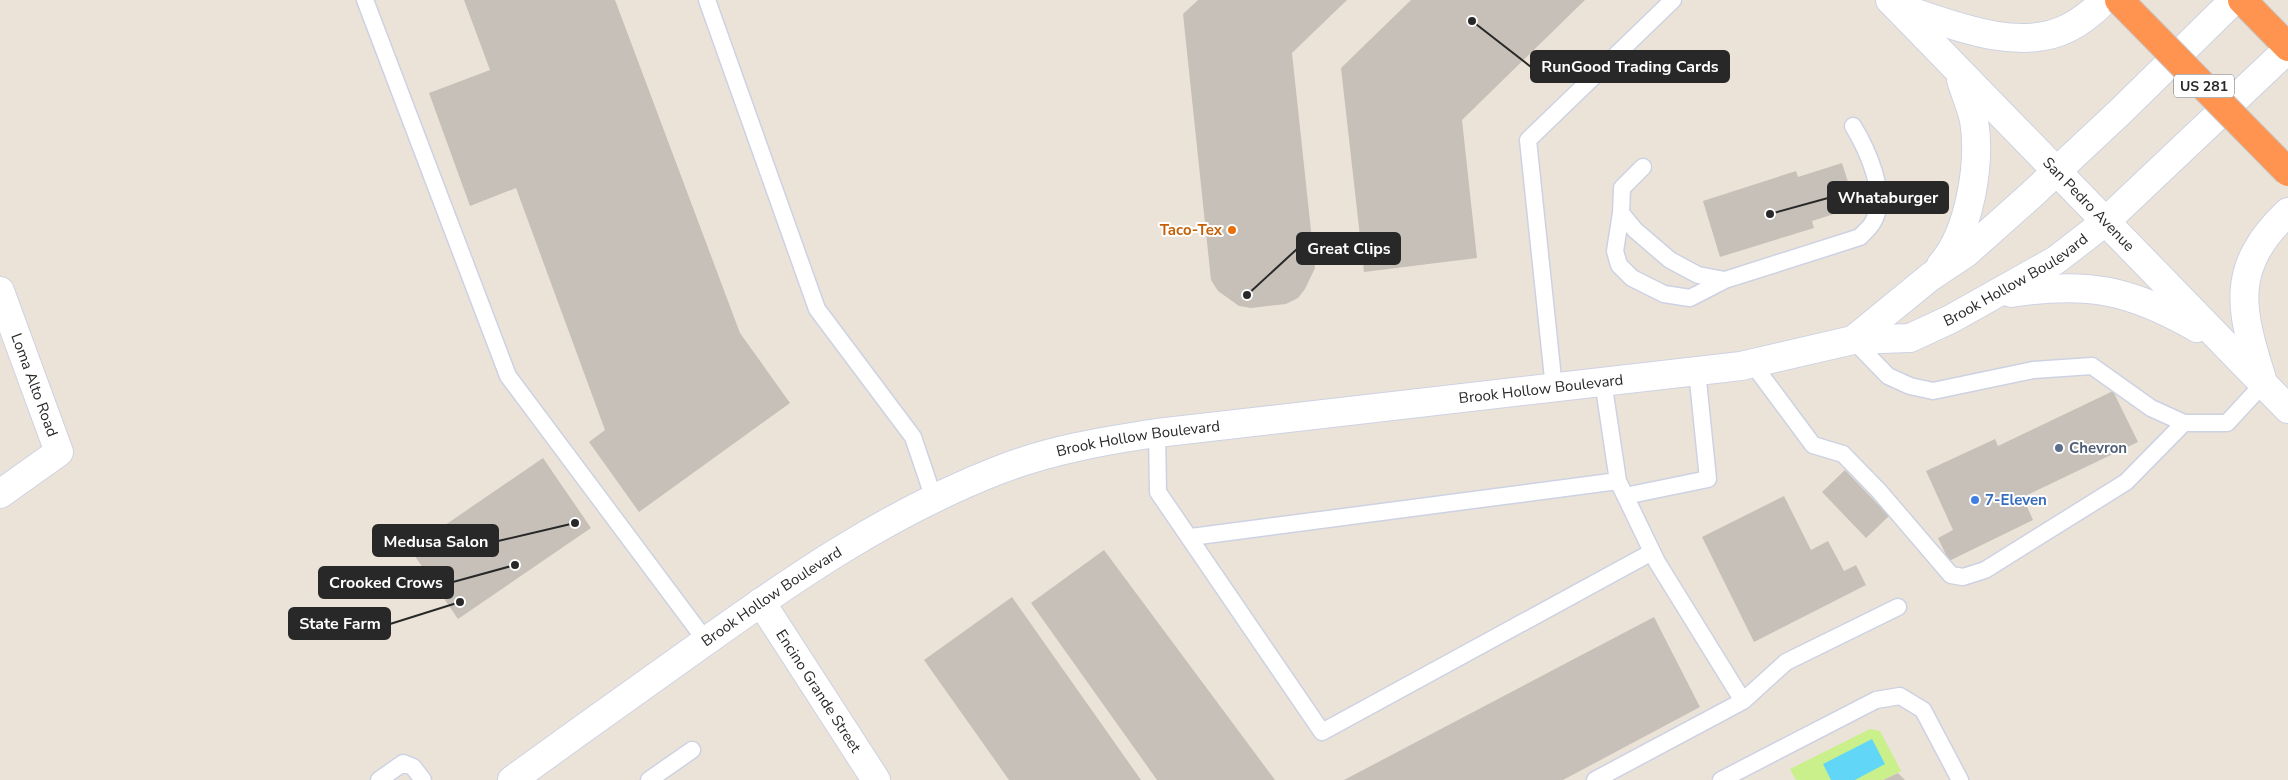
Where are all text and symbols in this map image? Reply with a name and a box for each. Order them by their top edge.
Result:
callout: RunGood Trading Cards [1531,51,1729,82]
text: RunGood Trading Cards [1541,56,1719,78]
road number: US 281 [2174,74,2234,98]
street label: San Pedro Avenue [2038,153,2139,256]
callout: Whataburger [1828,182,1948,213]
text: Whataburger [1838,187,1939,209]
place label: Taco-Tex [1160,220,1223,240]
marker: Taco-Tex [1226,224,1238,236]
street label: Brook Hollow Boulevard [1940,229,2092,331]
callout: Great Clips [1297,233,1400,264]
text: Great Clips [1307,238,1391,260]
street label: Loma Alto Road [6,330,62,439]
street label: Brook Hollow Boulevard [1458,370,1624,408]
street label: Brook Hollow Boulevard [1054,416,1221,461]
place label: Chevron [2069,438,2127,458]
marker: Chevron [2053,442,2065,454]
place label: 7-Eleven [1985,490,2047,510]
marker: 7-Eleven [1969,494,1981,506]
callout: Medusa Salon [373,525,498,556]
text: Medusa Salon [384,531,488,553]
street label: Brook Hollow Boulevard [697,542,846,651]
callout: Crooked Crows [319,567,453,598]
text: Crooked Crows [329,572,443,594]
callout: State Farm [289,608,390,639]
text: State Farm [299,613,381,635]
street label: Encino Grande Street [771,626,866,757]

